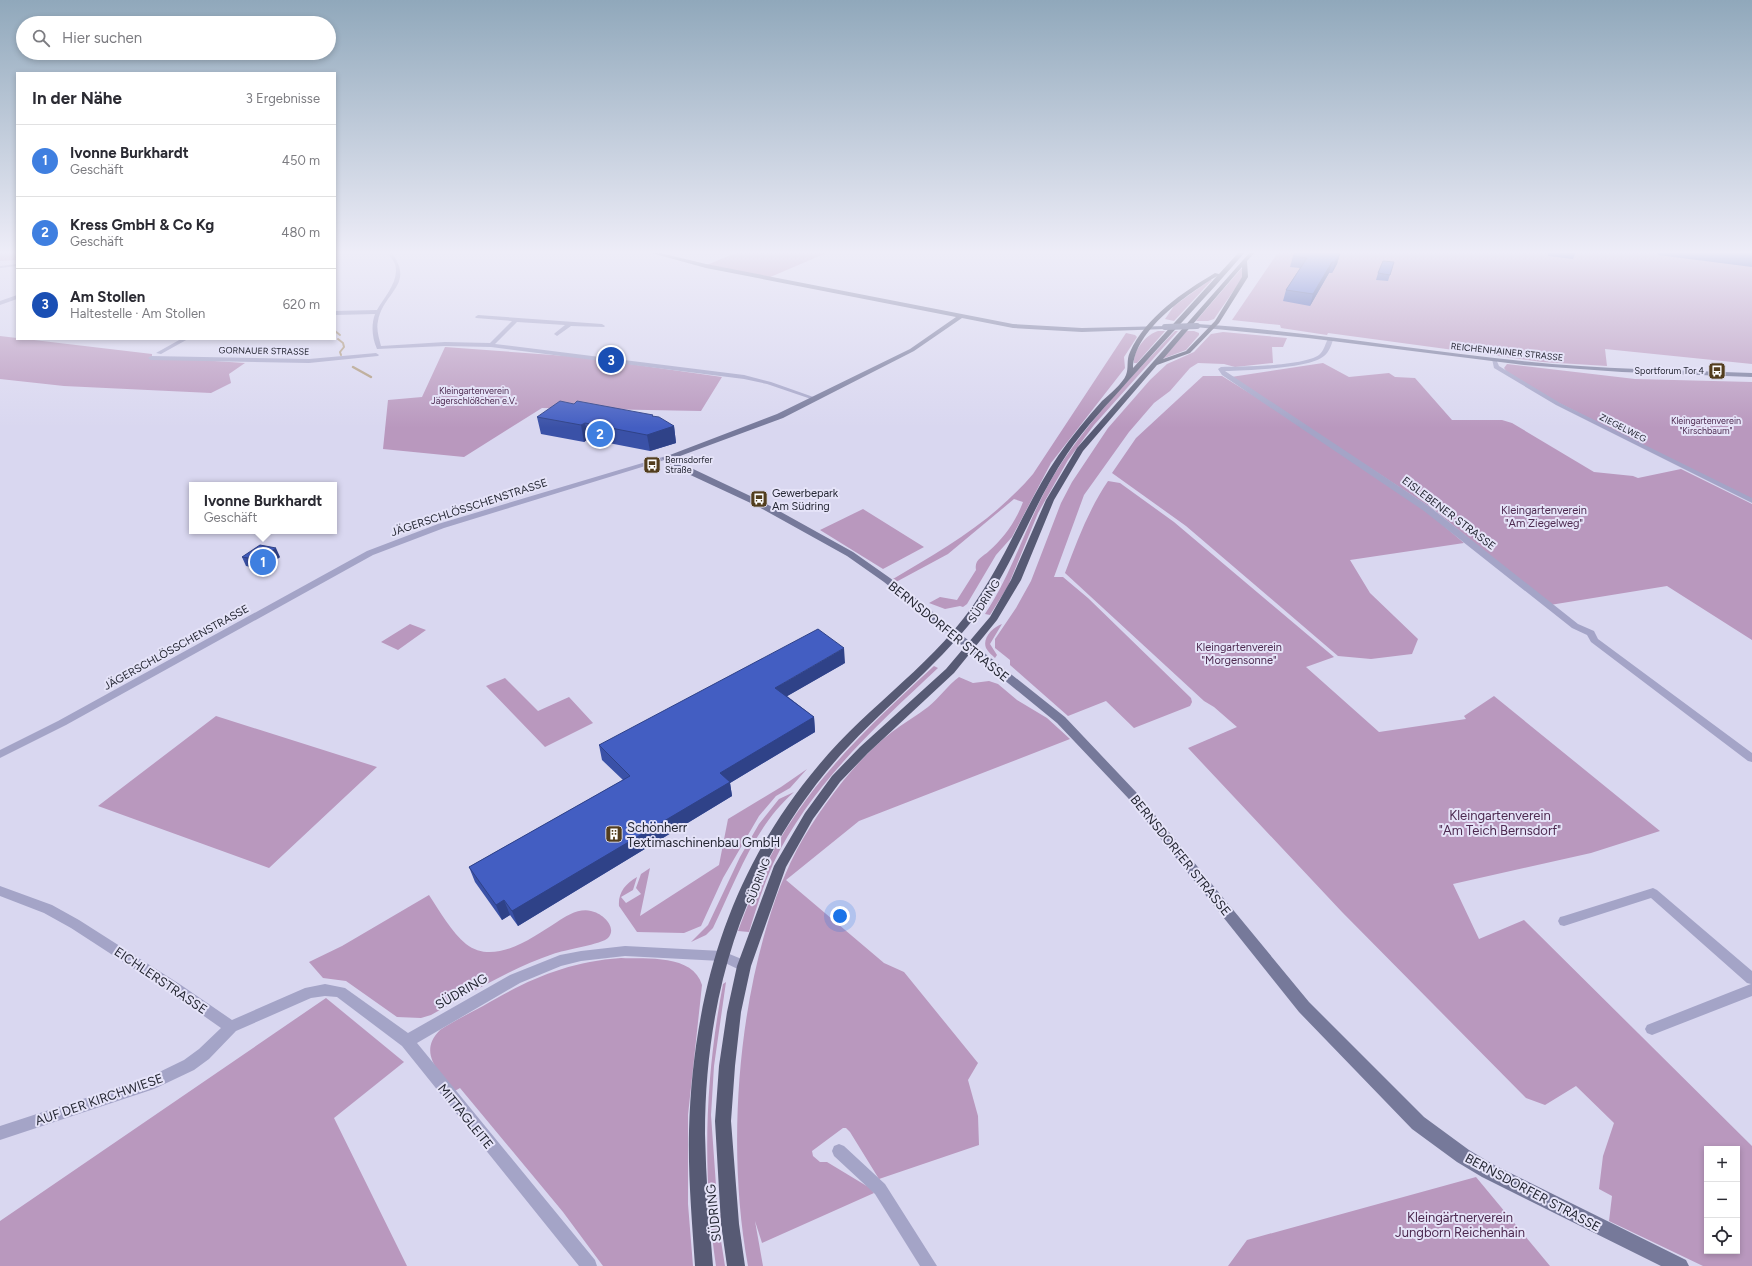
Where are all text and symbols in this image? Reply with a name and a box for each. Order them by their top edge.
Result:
search box [16,16,336,60]
icon: search [30,27,52,49]
text: Hier suchen [62,29,142,47]
text: In der Nähe [32,88,122,108]
text: 3 Ergebnisse [246,91,320,106]
text: Ivonne Burkhardt [70,144,189,162]
text: 1 [42,153,48,168]
text: 450 m [282,153,320,168]
text: Geschäft [70,162,124,177]
text: Kress GmbH & Co Kg [70,216,214,234]
text: 2 [41,225,49,240]
text: 480 m [281,225,320,240]
text: Geschäft [70,234,124,249]
text: Am Stollen [70,288,145,306]
text: 3 [41,297,49,312]
text: 620 m [283,297,320,312]
text: Haltestelle · Am Stollen [70,306,205,321]
street label: REICHENHAINER STRASSE [1450,340,1564,363]
street label: GORNAUER STRASSE [219,344,309,357]
pin: 3 [598,345,624,375]
bus stop icon: Sportforum Tor 4 [1707,361,1727,381]
place label: Sportforum Tor 4 [1635,365,1704,376]
park label: Kleingartenverein Jägerschlößchen e.V. [431,385,517,406]
street label: ZIEGELWEG [1598,411,1649,444]
park label: Kleingartenverein "Kirschbaum" [1671,415,1741,436]
pin: 2 [587,419,613,449]
place label: Bernsdorfer Straße [665,454,712,475]
bus stop icon: Bernsdorfer Straße [642,455,662,475]
street label: EISLEBENER STRASSE [1399,474,1498,553]
street label: JÄGERSCHLÖSSCHENSTRASSE [389,475,549,539]
popup [189,482,337,534]
place label: Gewerbepark Am Südring [772,487,839,513]
bus stop icon: Gewerbepark Am Südring [749,489,769,509]
text: Ivonne Burkhardt [204,492,322,510]
park label: Kleingartenverein "Am Ziegelweg" [1501,504,1587,530]
text: Geschäft [204,510,257,525]
pin: 1 [250,547,276,577]
street label: SÜDRING [965,577,1003,625]
street label: BERNSDORFER STRASSE [885,578,1012,685]
street label: JÄGERSCHLÖSSCHENSTRASSE [101,601,251,693]
park label: Kleingartenverein "Morgensonne" [1196,641,1282,667]
street label: BERNSDORFER STRASSE [1127,792,1234,919]
park label: Kleingartenverein "Am Teich Bernsdorf" [1439,808,1561,838]
place label: Schönherr Textimaschinenbau GmbH [627,820,780,850]
building icon: Schönherr Textimaschinenbau GmbH [604,824,624,844]
street label: SÜDRING [743,856,773,906]
your location [830,906,850,926]
street label: EICHLERSTRASSE [111,944,210,1017]
street label: SÜDRING [432,970,490,1012]
street label: AUF DER KIRCHWIESE [33,1071,165,1128]
street label: MITTAGLEITE [435,1081,496,1152]
map controls [1704,1146,1740,1254]
button: + [1704,1146,1740,1182]
street label: BERNSDORFER STRASSE [1463,1150,1603,1234]
button: − [1704,1182,1740,1218]
street label: SÜDRING [702,1183,724,1243]
park label: Kleingärtnerverein Jungborn Reichenhain [1395,1210,1525,1240]
button: locate [1704,1218,1740,1254]

